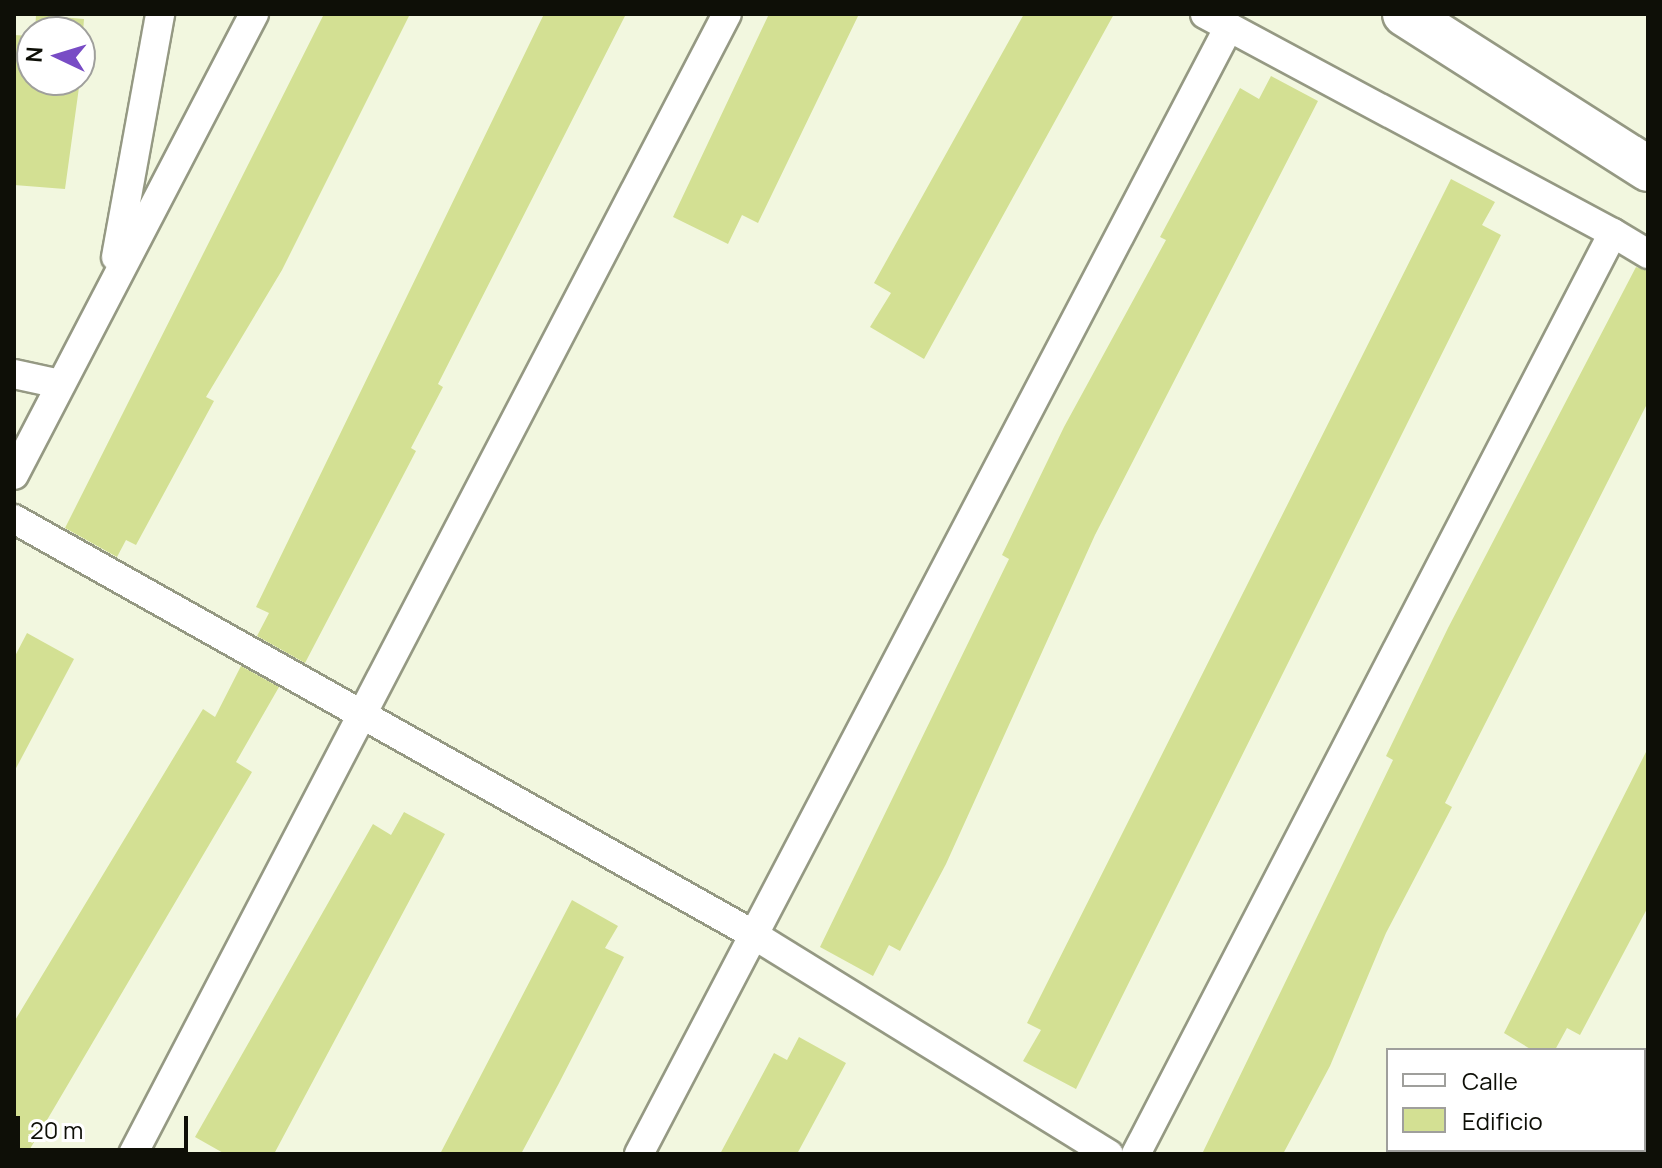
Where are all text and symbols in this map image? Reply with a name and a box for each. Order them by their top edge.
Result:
north arrow [16,16,96,96]
text: N [19,46,50,63]
legend [1386,1048,1646,1152]
text: Calle [1462,1064,1518,1097]
scale bar [20,1100,192,1150]
text: Edificio [1462,1104,1543,1137]
text: 20 m [30,1113,83,1146]

